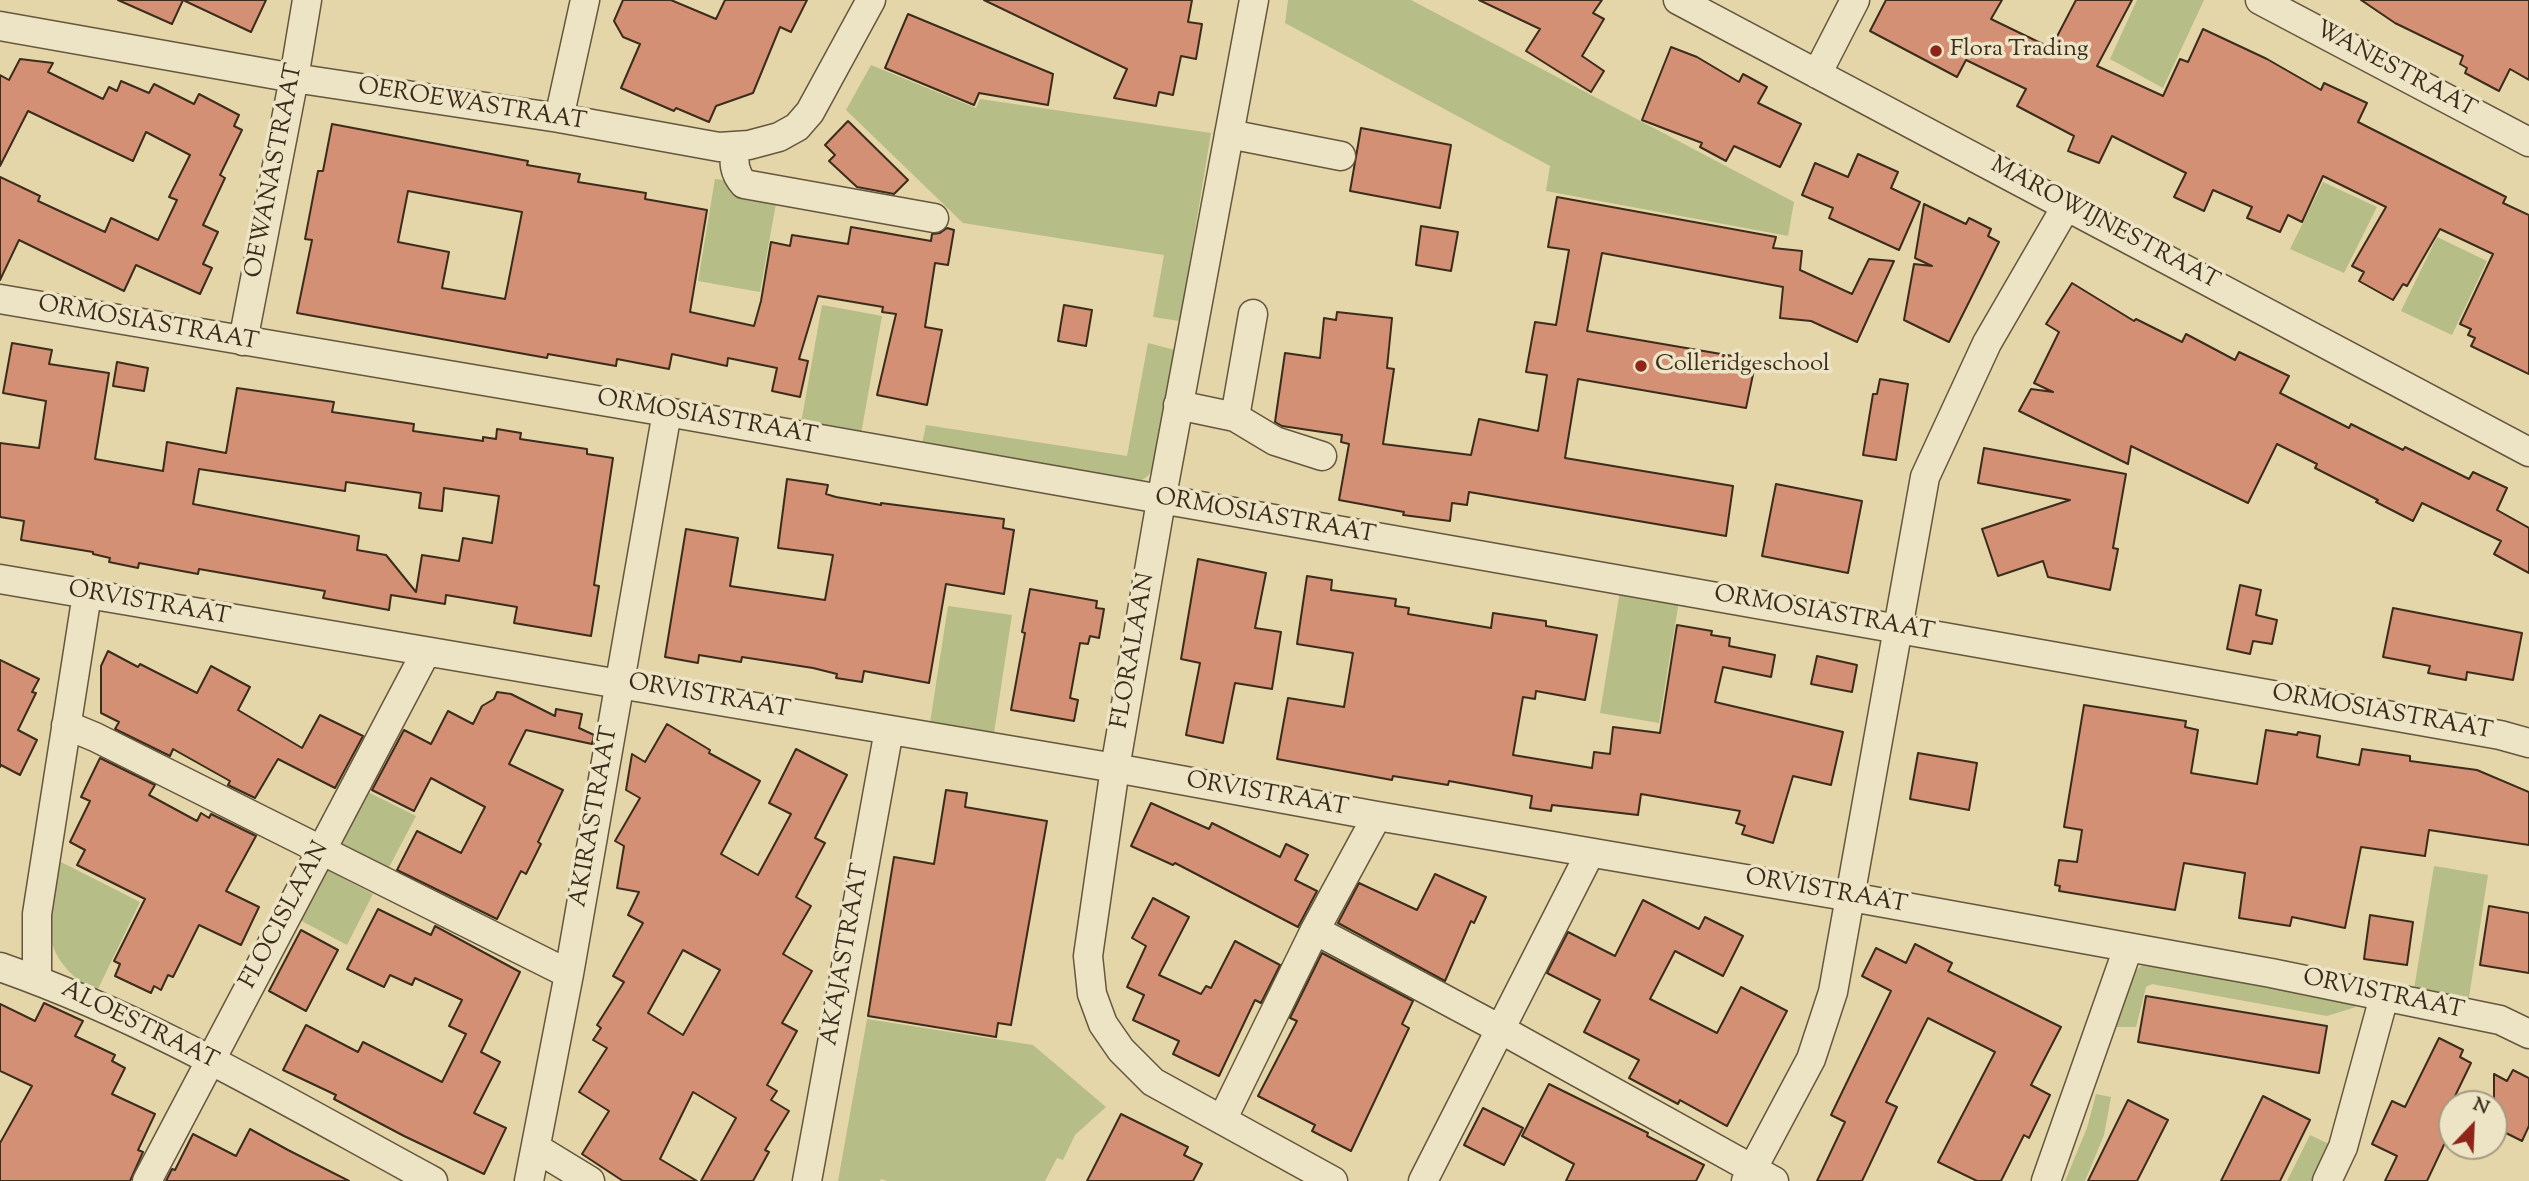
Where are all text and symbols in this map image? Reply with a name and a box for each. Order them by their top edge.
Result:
street label: WANESTRAAT [2309,16,2481,126]
place label: Flora Trading [1950,37,2089,65]
marker: Flora Trading [1928,43,1944,59]
street label: OEWANASTRAAT [241,61,311,281]
street label: OEROEWASTRAAT [356,74,588,138]
street label: MAROWIJNESTRAAT [1985,152,2223,298]
street label: ORMOSIASTRAAT [36,291,260,359]
place label: Colleridgeschool [1655,352,1830,380]
marker: Colleridgeschool [1633,358,1649,374]
street label: ORMOSIASTRAAT [595,385,819,453]
street label: ORMOSIASTRAAT [1153,484,1377,552]
street label: FLORALAAN [1107,571,1163,731]
street label: ORVISTRAAT [66,577,232,633]
street label: ORMOSIASTRAAT [1712,581,1936,649]
street label: ORVISTRAAT [626,670,792,726]
street label: ORMOSIASTRAAT [2270,680,2494,748]
street label: AKIRASTRAAT [566,724,626,910]
street label: ORVISTRAAT [1184,768,1350,824]
street label: FLOCISLAAN [235,838,337,994]
street label: AKAJASTRAAT [817,862,877,1048]
street label: ORVISTRAAT [1743,865,1909,921]
street label: ORVISTRAAT [2300,965,2466,1027]
street label: ALOESTRAAT [56,977,222,1077]
north arrow [2438,1090,2508,1160]
text: N [2468,1092,2493,1122]

